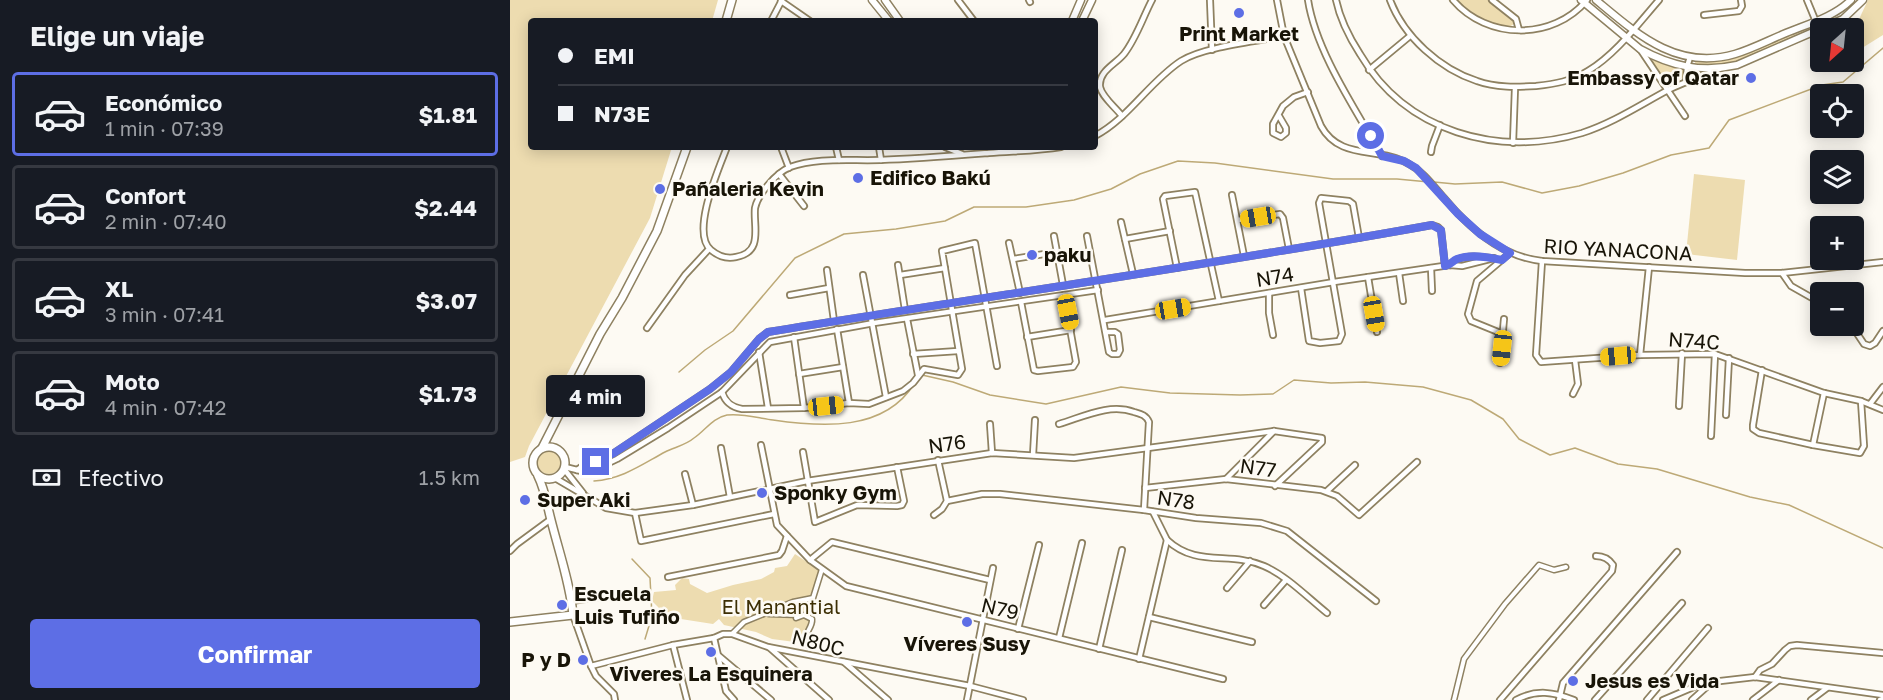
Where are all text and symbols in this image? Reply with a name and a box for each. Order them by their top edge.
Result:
marker: Print Market [1232,6,1246,20]
north arrow [1810,18,1864,72]
map controls [1810,18,1864,336]
text: Elige un viaje [30,20,204,52]
place label: Print Market [1179,21,1299,45]
text: EMI [594,42,635,69]
place label: Embassy of Qatar [1567,65,1739,89]
marker: Embassy of Qatar [1744,71,1758,85]
button: locate [1810,84,1864,138]
icon: car [33,87,87,141]
text: Económico [105,89,222,116]
text: N73E [594,100,650,127]
text: $1.81 [418,101,477,128]
text: 1 min · 07:39 [105,116,224,140]
route start [1357,122,1384,149]
button: layers [1810,150,1864,204]
place label: Edifico Bakú [870,165,991,189]
marker: Edifico Bakú [851,171,865,185]
place label: Pañaleria Kevin [672,176,824,200]
icon: car [33,180,87,234]
text: Confort [105,182,186,209]
marker: Pañaleria Kevin [653,182,667,196]
text: $2.44 [414,194,477,221]
car [1239,205,1277,229]
text: 2 min · 07:40 [105,209,227,233]
button: + [1810,216,1864,270]
street label: RIO YANACONA [1543,233,1693,265]
place label: paku [1044,242,1091,266]
marker: paku [1025,248,1039,262]
street label: N74 [1254,261,1295,291]
icon: car [33,273,87,327]
text: XL [105,275,133,302]
button: − [1810,282,1864,336]
text: $3.07 [416,287,477,314]
car [1056,293,1080,331]
car [1362,295,1386,333]
car [1154,297,1192,321]
text: 3 min · 07:41 [105,302,224,326]
street label: N74C [1667,326,1721,354]
car [1491,329,1513,367]
car [1599,345,1637,367]
icon: car [33,366,87,420]
text: Moto [105,368,160,395]
callout: 4 min [546,375,646,417]
text: $1.73 [418,380,477,407]
text: 4 min [569,384,622,408]
text: 4 min · 07:42 [105,395,226,419]
car [807,395,845,417]
street label: N76 [926,428,967,458]
route end [582,448,609,475]
street label: N77 [1238,453,1278,481]
icon: cash [30,461,63,494]
text: Efectivo [78,464,164,491]
text: 1.5 km [419,465,480,489]
place label: Sponky Gym [774,480,897,504]
street label: N78 [1156,484,1197,514]
marker: Sponky Gym [755,486,769,500]
place label: Super Aki [537,487,630,511]
marker: Super Aki [518,493,532,507]
place label: Escuela Luis Tufiño [574,581,680,628]
street label: N79 [979,592,1021,624]
park label: El Manantial [722,594,840,618]
marker: Escuela Luis Tufiño [555,598,569,612]
marker: Víveres Susy [960,615,974,629]
button: Confirmar [30,619,480,688]
street label: N80C [789,624,847,660]
place label: Víveres Susy [904,631,1030,655]
marker: Viveres La Esquinera [704,645,718,659]
place label: P y D [521,647,571,671]
marker: P y D [576,653,590,667]
place label: Viveres La Esquinera [609,661,813,685]
place label: Jesus es Vida [1585,668,1719,692]
marker: Jesus es Vida [1566,674,1580,688]

